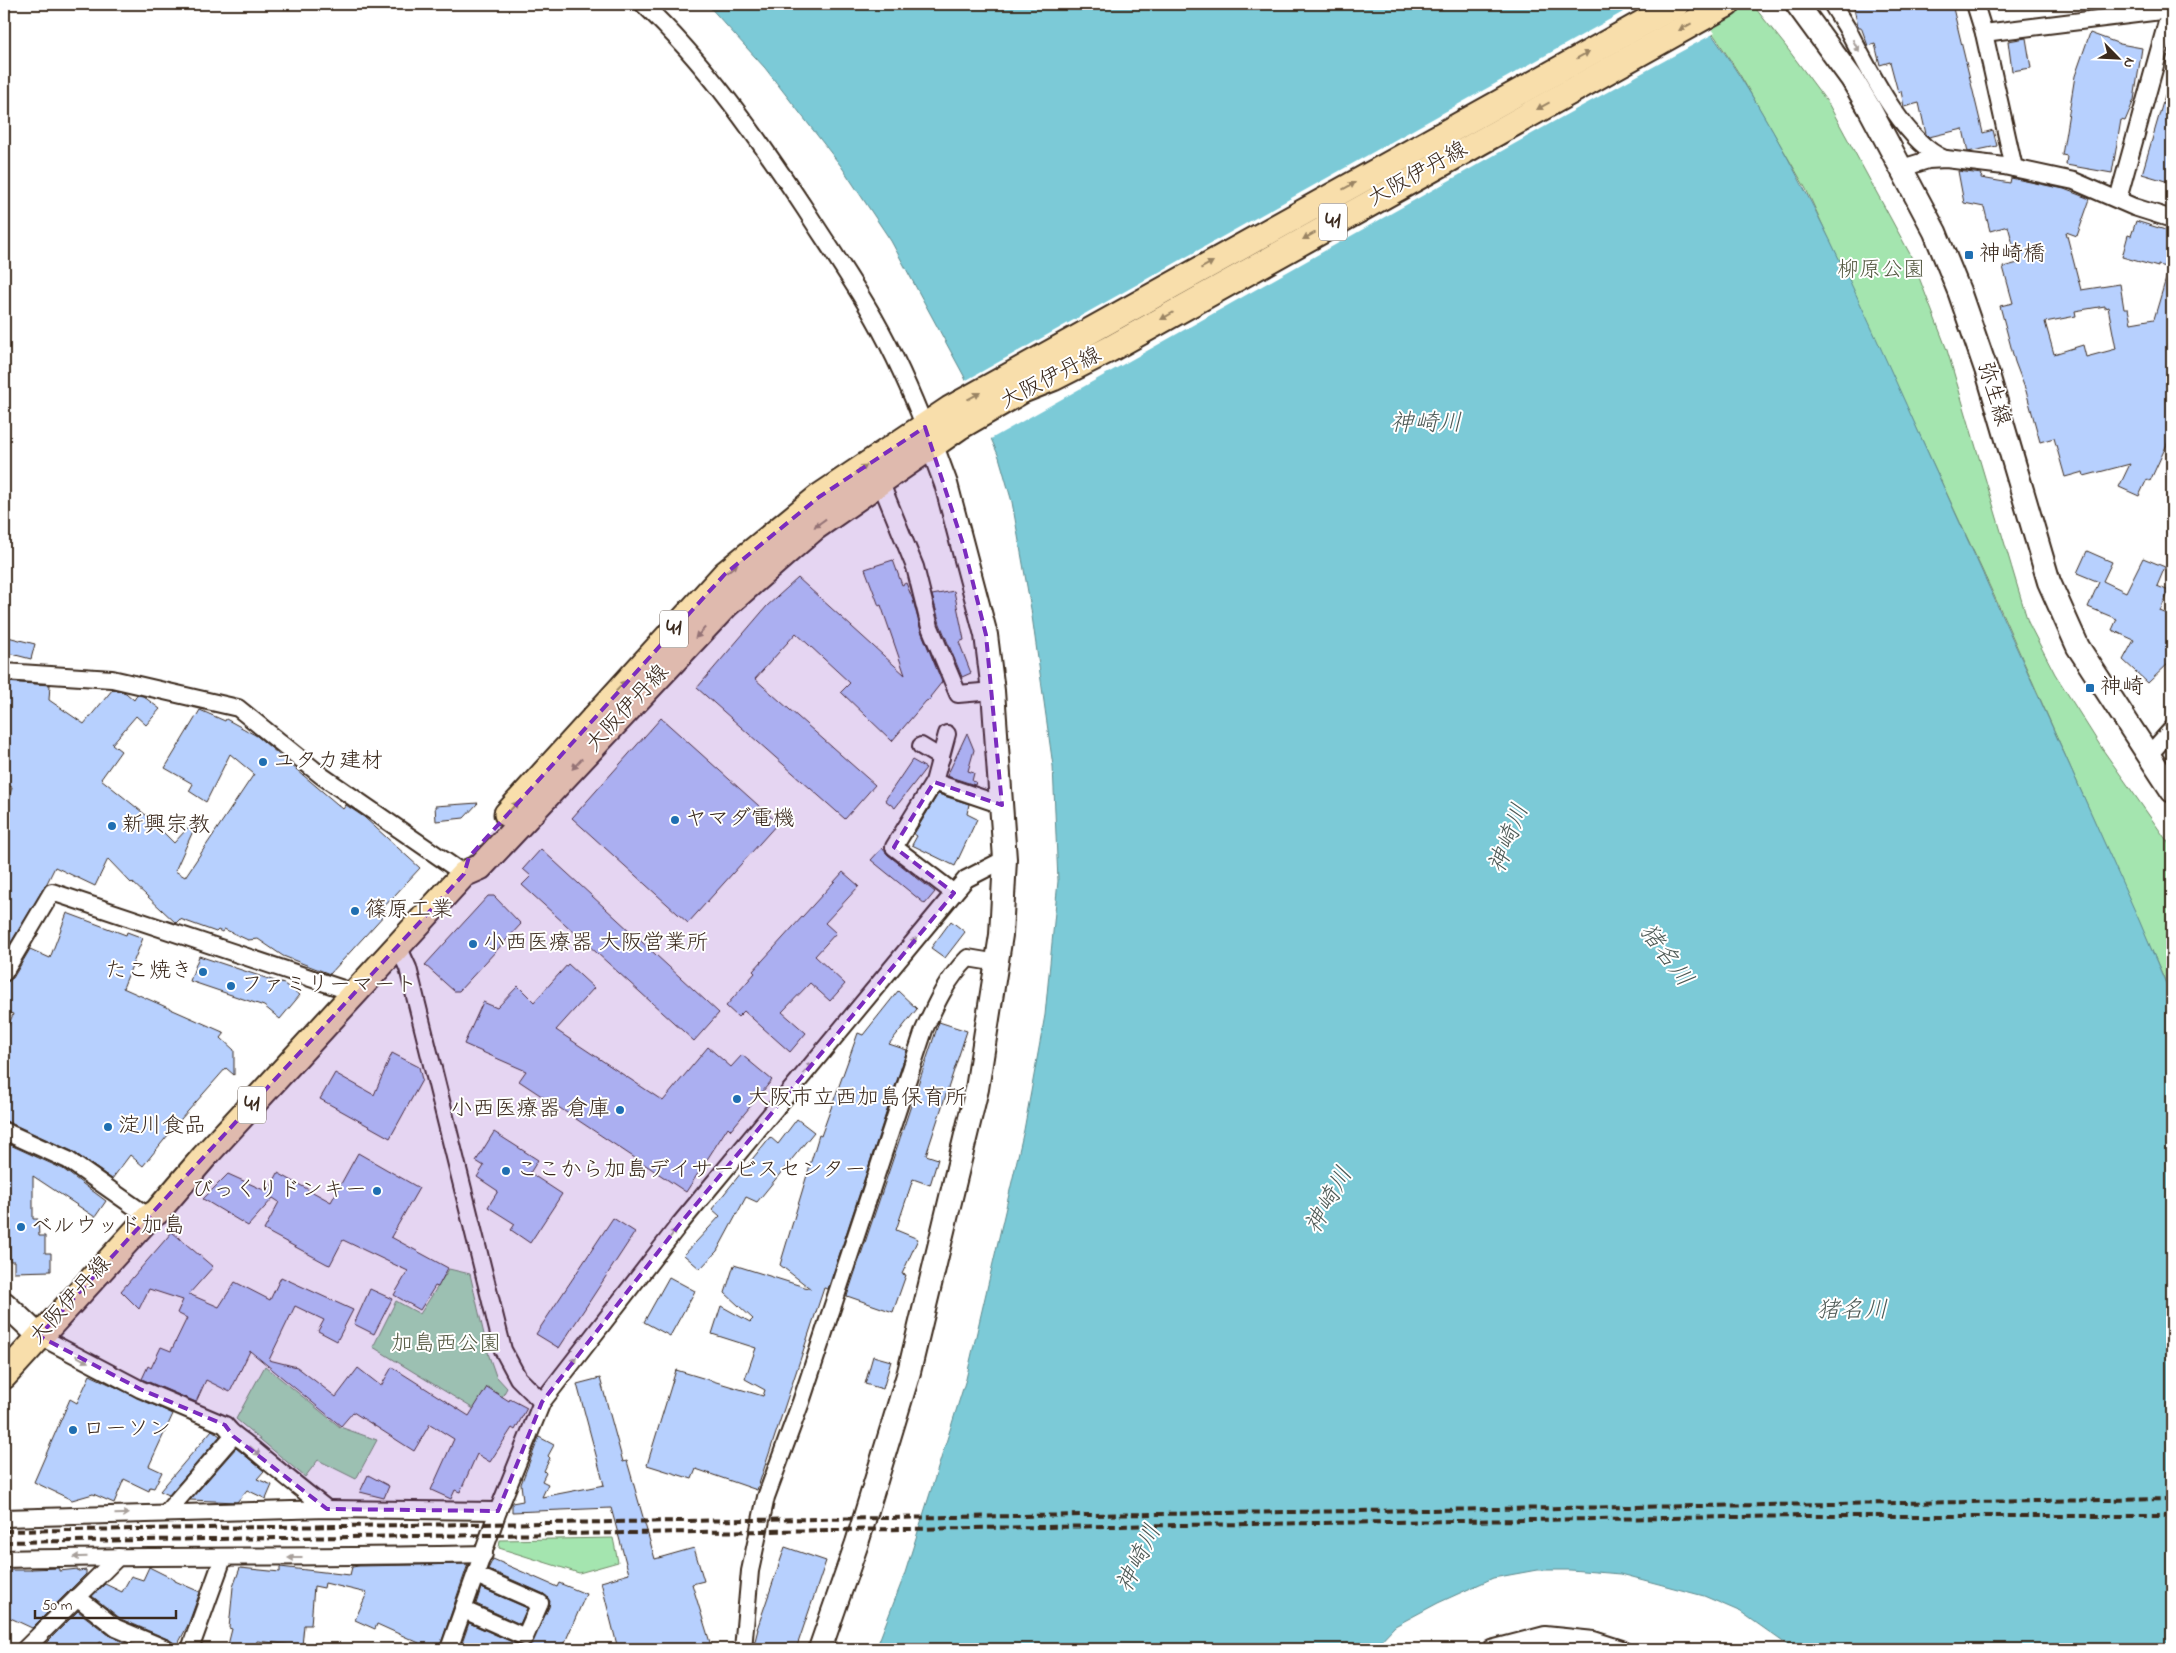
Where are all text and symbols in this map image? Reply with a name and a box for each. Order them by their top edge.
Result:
one-way arrow [1678,23,1691,32]
north arrow [2094,32,2144,82]
one-way arrow [1852,39,1860,53]
one-way arrow [1576,51,1589,60]
text: N [2117,54,2140,71]
one-way arrow [1536,102,1549,111]
street label: 大阪伊丹線 [1362,134,1474,216]
one-way arrow [1342,182,1357,190]
road number: 41 [1319,203,1347,240]
one-way arrow [1301,232,1316,240]
place label: 神崎橋 [1979,239,2045,271]
marker: 神崎橋 [1963,249,1975,261]
park label: 柳原公園 [1837,255,1925,287]
one-way arrow [1201,261,1214,270]
one-way arrow [1160,312,1175,320]
street label: 大阪伊丹線 [995,340,1107,418]
street label: 弥生線 [1968,358,2018,430]
one-way arrow [967,392,981,400]
water label: 神崎川 [1390,407,1462,442]
one-way arrow [854,464,868,474]
one-way arrow [814,518,827,529]
one-way arrow [725,562,738,573]
road number: 41 [660,610,688,648]
one-way arrow [694,626,706,638]
street label: 大阪伊丹線 [579,658,677,760]
place label: 神崎 [2100,672,2144,704]
one-way arrow [615,681,627,693]
marker: 神崎 [2084,682,2096,694]
place label: ユタカ建材 [273,746,383,778]
marker: ユタカ建材 [257,756,269,768]
one-way arrow [571,757,583,769]
water label: 神崎川 [1481,799,1539,879]
one-way arrow [507,802,519,814]
place label: ヤマダ電機 [685,804,795,836]
place label: 新興宗教 [122,810,210,842]
marker: ヤマダ電機 [669,814,681,826]
marker: 新興宗教 [106,820,118,832]
place label: 篠原工業 [365,895,453,927]
marker: 篠原工業 [349,905,361,917]
water label: 猪名川 [1629,917,1701,995]
place label: 小西医療器 大阪営業所 [483,928,709,960]
one-way arrow [906,937,917,950]
marker: 小西医療器 大阪営業所 [467,938,479,950]
place label: たこ焼き [105,956,193,988]
marker: たこ焼き [197,966,209,978]
place label: ファミリーマート [241,970,417,1002]
marker: ファミリーマート [225,980,237,992]
one-way arrow [802,1062,813,1075]
place label: 大阪市立西加島保育所 [747,1083,967,1115]
road number: 41 [238,1086,266,1124]
marker: 大阪市立西加島保育所 [731,1093,743,1105]
place label: 小西医療器 倉庫 [450,1094,610,1126]
marker: 小西医療器 倉庫 [614,1104,626,1116]
place label: 淀川食品 [118,1111,206,1143]
marker: 淀川食品 [102,1121,114,1133]
place label: ここから加島デイサービスセンター [516,1155,866,1187]
water label: 神崎川 [1297,1161,1363,1241]
marker: ここから加島デイサービスセンター [500,1165,512,1177]
place label: びっくりドンキー [191,1175,367,1207]
marker: びっくりドンキー [371,1185,383,1197]
place label: ベルウッド加島 [31,1211,185,1243]
marker: ベルウッド加島 [15,1221,27,1233]
one-way arrow [666,1229,677,1242]
street label: 大阪伊丹線 [22,1249,120,1353]
water label: 猪名川 [1816,1294,1888,1329]
park label: 加島西公園 [391,1329,501,1361]
one-way arrow [75,1355,90,1363]
one-way arrow [567,1357,578,1370]
place label: ローソン [83,1414,171,1446]
marker: ローソン [67,1424,79,1436]
one-way arrow [248,1445,260,1457]
one-way arrow [115,1510,131,1518]
water label: 神崎川 [1108,1519,1172,1599]
one-way arrow [72,1554,88,1562]
one-way arrow [287,1554,303,1562]
scale bar [35,1588,176,1620]
text: 50 m [42,1595,73,1617]

